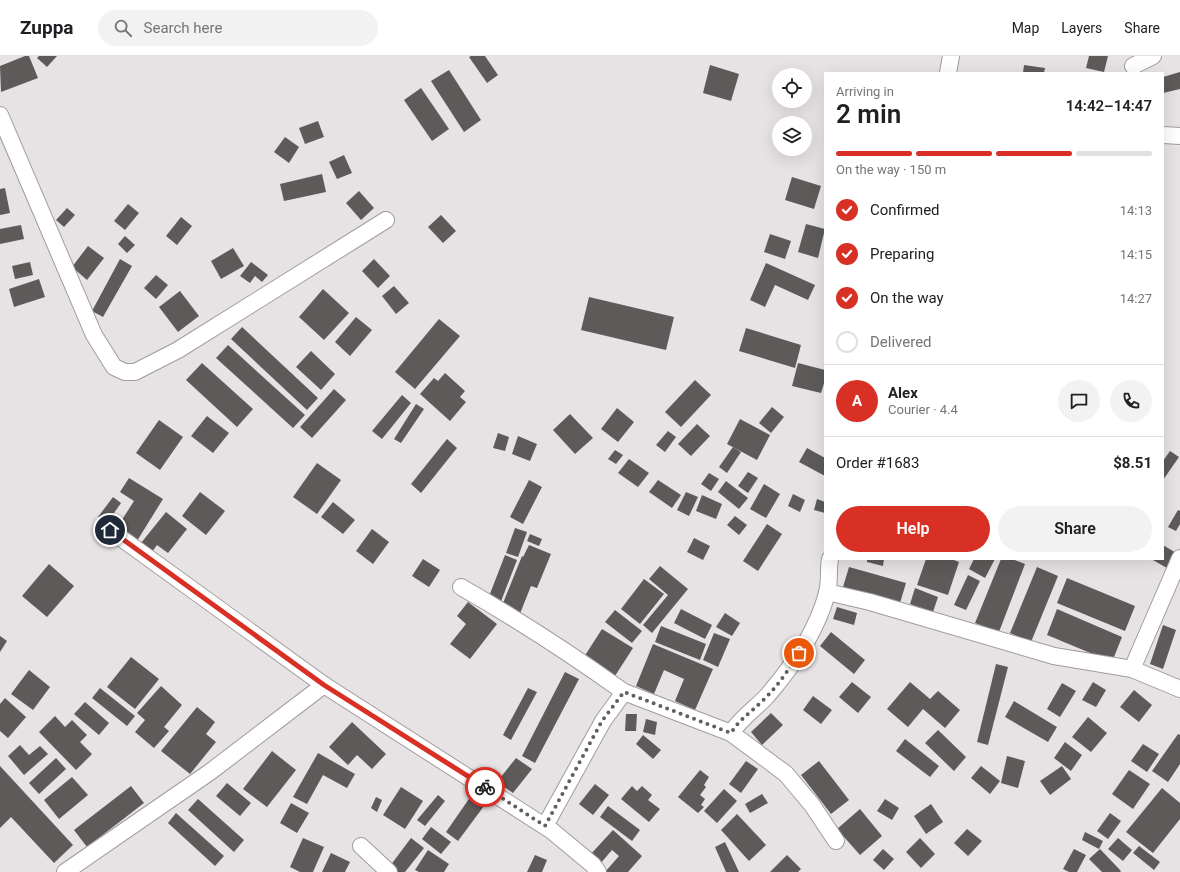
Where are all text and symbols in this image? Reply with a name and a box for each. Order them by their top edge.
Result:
search box [98,10,378,46]
text: Zuppa [20,16,74,39]
icon: search [112,17,134,39]
text: Search here [144,19,222,37]
text: Map [1012,20,1039,36]
text: Layers [1061,20,1102,36]
text: Share [1124,20,1160,36]
map controls [772,68,812,156]
button: locate [772,68,812,108]
text: Arriving in [836,84,894,99]
text: 14:42–14:47 [1066,97,1152,115]
text: 2 min [836,99,901,129]
button: layers [772,116,812,156]
text: On the way · 150 m [836,162,946,177]
icon: check [836,199,858,221]
text: Confirmed [870,201,940,219]
text: 14:13 [1120,203,1152,218]
icon: check [836,243,858,265]
text: Preparing [870,245,934,263]
text: 14:15 [1120,247,1152,262]
icon: check [836,287,858,309]
text: On the way [870,289,944,307]
text: 14:27 [1120,291,1152,306]
text: Delivered [870,333,932,351]
button: chat [1058,380,1100,422]
button: phone [1110,380,1152,422]
text: Alex [888,384,918,402]
text: A [852,392,862,410]
text: Courier · 4.4 [888,402,958,417]
text: Order #1683 [836,454,919,472]
text: $8.51 [1113,454,1152,472]
button: Help [836,506,990,552]
button: Share [998,506,1152,552]
pin [93,513,127,547]
icon: home [99,519,121,541]
pin [782,636,816,670]
icon: bag [788,642,810,664]
courier [465,767,505,807]
icon: bike [474,776,496,798]

